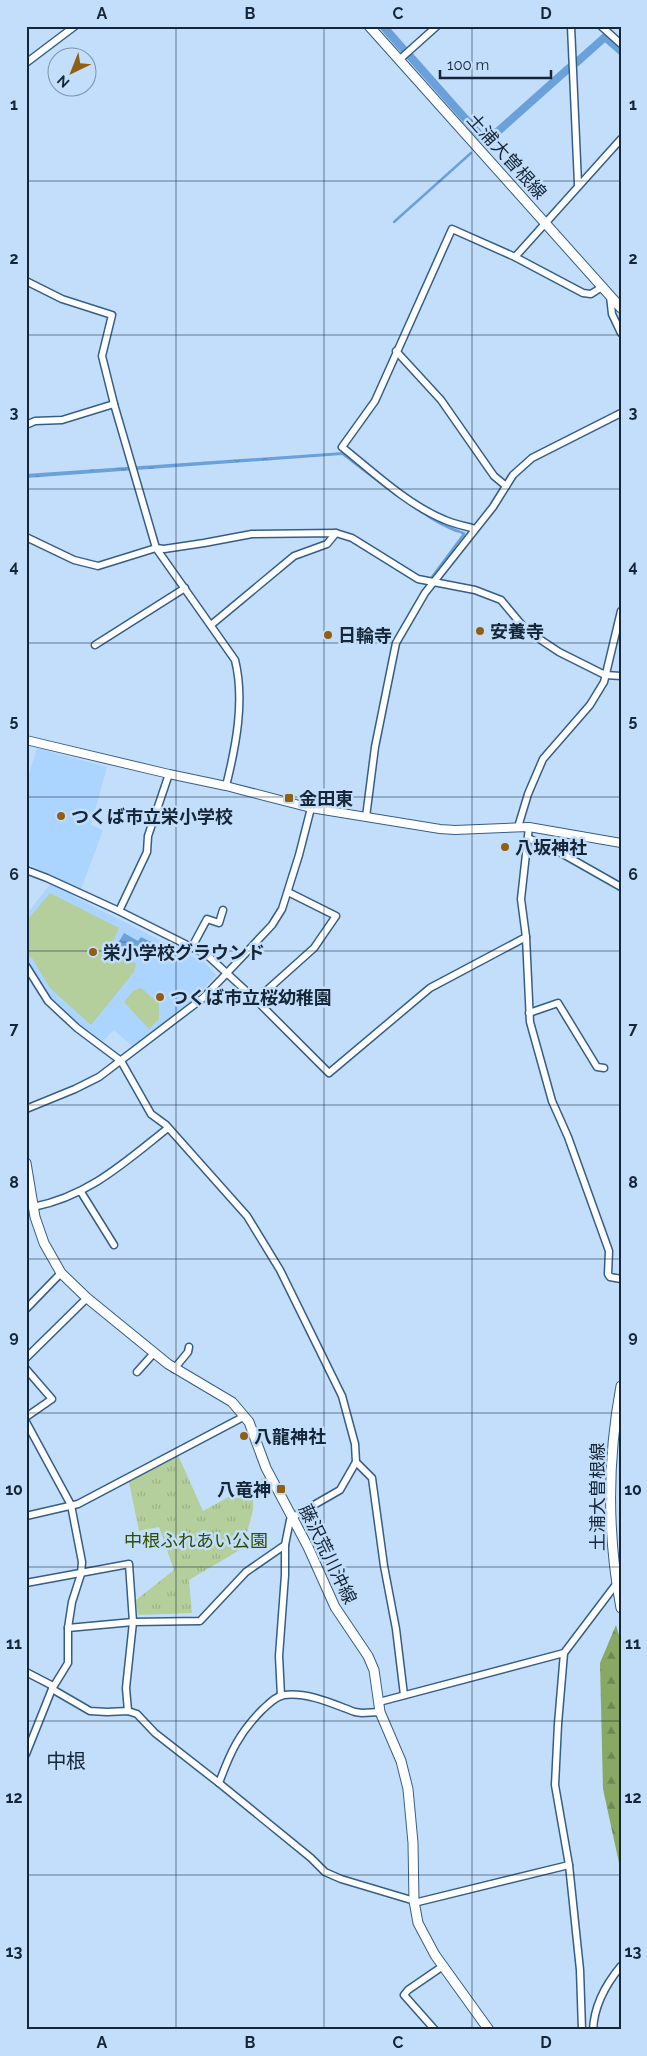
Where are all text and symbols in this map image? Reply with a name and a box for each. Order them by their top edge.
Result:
text: A [97,4,108,23]
text: B [245,4,256,23]
text: C [393,4,404,23]
text: D [540,4,552,23]
north arrow [48,48,98,98]
scale bar [440,48,551,80]
text: 100 m [447,56,489,74]
text: N [54,72,72,91]
text: 1 [10,95,18,114]
text: 1 [629,95,637,114]
street label: 土浦大曽根線 [463,109,551,203]
text: 2 [9,249,19,268]
text: 2 [628,249,638,268]
text: 3 [10,403,19,422]
text: 3 [629,403,638,422]
text: 4 [9,557,19,576]
text: 4 [628,557,638,576]
place label: 安養寺 [490,621,544,642]
place label: 日輪寺 [338,625,392,646]
marker: 安養寺 [474,625,486,637]
marker: 日輪寺 [322,629,334,641]
text: 5 [10,711,19,730]
text: 5 [629,711,638,730]
place label: 金田東 [299,788,353,809]
marker: 金田東 [283,792,295,804]
place label: つくば市立栄小学校 [71,806,233,827]
marker: つくば市立栄小学校 [55,810,67,822]
place label: 八坂神社 [515,837,587,858]
marker: 八坂神社 [499,841,511,853]
text: 6 [9,865,19,884]
text: 6 [628,865,638,884]
place label: 栄小学校グラウンド [103,942,265,963]
marker: 栄小学校グラウンド [87,946,99,958]
place label: つくば市立桜幼稚園 [170,987,332,1008]
marker: つくば市立桜幼稚園 [154,991,166,1003]
text: 7 [10,1019,19,1038]
text: 7 [629,1019,638,1038]
text: 8 [9,1173,19,1192]
text: 8 [628,1173,638,1192]
text: 9 [9,1327,19,1346]
text: 9 [628,1327,638,1346]
place label: 八龍神社 [254,1426,326,1447]
marker: 八龍神社 [238,1430,250,1442]
street label: 土浦大曽根線 [587,1443,608,1551]
place label: 八竜神 [217,1479,271,1500]
text: 10 [5,1480,23,1499]
text: 10 [624,1480,642,1499]
marker: 八竜神 [275,1483,287,1495]
street label: 藤沢荒川沖線 [295,1501,361,1607]
park label: 中根ふれあい公園 [124,1530,268,1551]
text: 11 [6,1634,22,1653]
text: 11 [625,1634,641,1653]
district label: 中根 [46,1749,86,1773]
text: 12 [6,1788,22,1807]
text: 12 [625,1788,641,1807]
text: 13 [6,1942,22,1961]
text: 13 [625,1942,641,1961]
text: A [97,2033,108,2052]
text: B [245,2033,256,2052]
text: C [393,2033,404,2052]
text: D [540,2033,552,2052]

